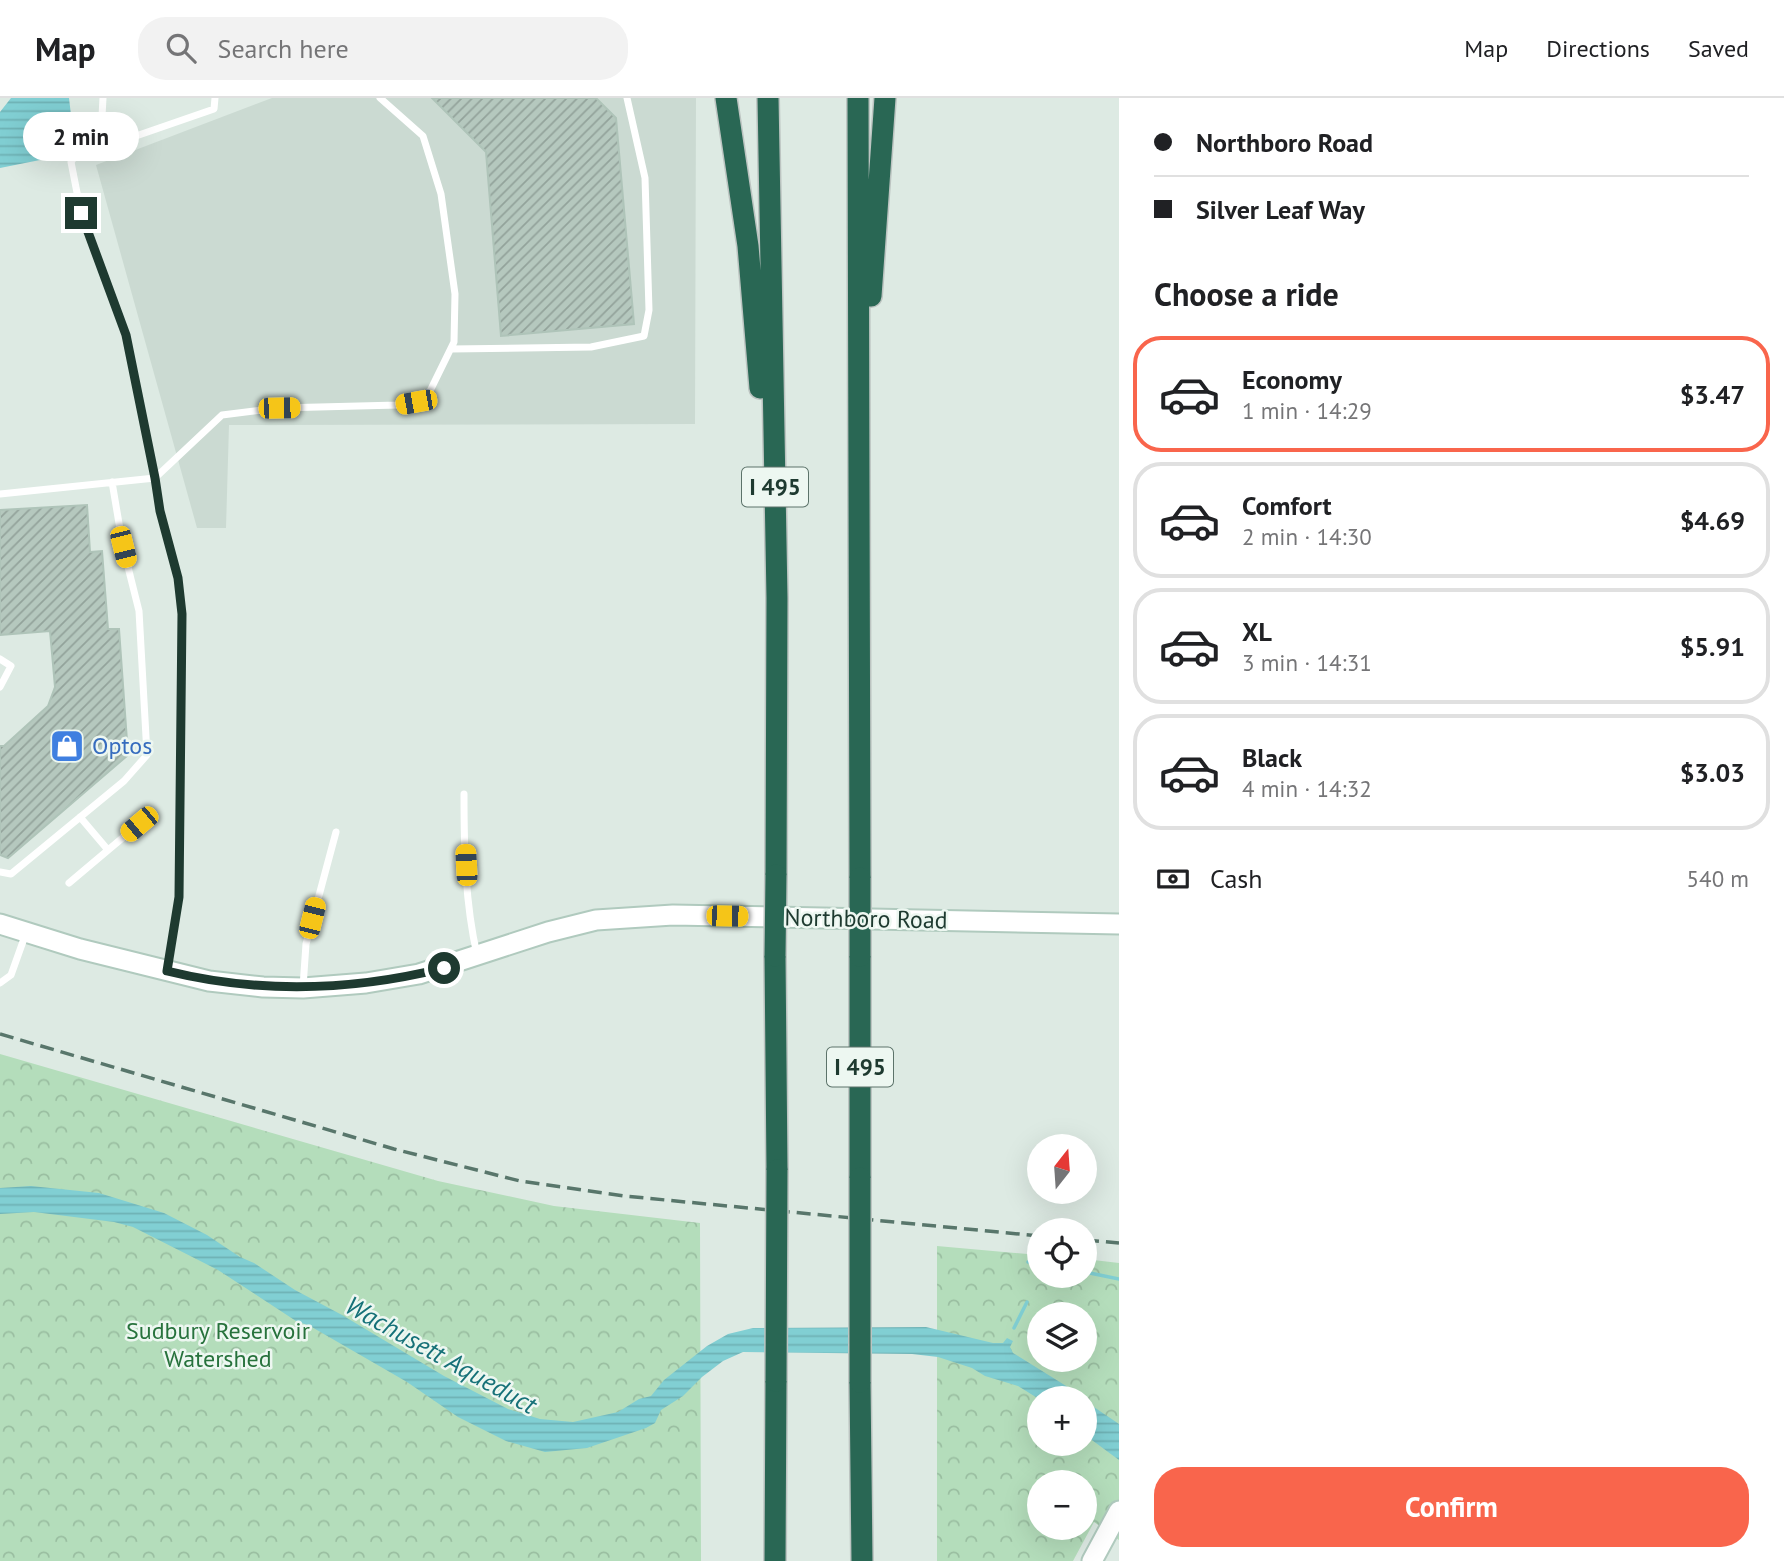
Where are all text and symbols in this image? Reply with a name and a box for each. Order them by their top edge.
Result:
search box [138,17,628,80]
text: Map [35,27,96,70]
icon: search [162,29,200,67]
text: Search here [218,32,349,65]
text: Map [1464,33,1508,64]
text: Directions [1546,33,1650,64]
text: Saved [1688,33,1749,64]
callout: 2 min [23,111,139,160]
text: 2 min [53,122,109,151]
text: Northboro Road [1196,126,1373,159]
text: Silver Leaf Way [1196,193,1365,226]
route end [65,197,97,229]
text: Choose a ride [1154,273,1339,315]
icon: car [1158,363,1221,426]
text: Economy [1242,363,1342,396]
text: $3.47 [1680,378,1745,411]
car [394,388,439,416]
text: 1 min · 14:29 [1242,396,1372,425]
car [258,397,301,419]
road number: I 495 [742,468,808,506]
icon: car [1158,489,1221,552]
text: Comfort [1242,489,1332,522]
text: $4.69 [1680,504,1745,537]
text: 2 min · 14:30 [1242,522,1372,551]
car [108,524,139,570]
icon: car [1158,615,1221,678]
text: XL [1242,615,1272,648]
text: $5.91 [1680,630,1745,663]
text: 3 min · 14:31 [1242,648,1372,677]
shop icon: Optos [48,727,86,765]
place label: Optos [92,730,152,761]
icon: car [1158,741,1221,804]
text: Black [1242,741,1302,774]
text: $3.03 [1680,756,1745,789]
text: 4 min · 14:32 [1242,774,1372,803]
car [117,802,162,846]
car [455,843,478,887]
icon: cash [1154,860,1192,898]
text: Cash [1210,862,1262,895]
text: 540 m [1687,864,1749,893]
car [297,895,328,941]
street label: Northboro Road [784,902,948,935]
car [706,905,749,927]
route start [428,952,460,984]
road number: I 495 [827,1048,893,1086]
north arrow [1027,1134,1097,1204]
map controls [1027,1134,1097,1540]
button: locate [1027,1218,1097,1288]
water label: Wachusett Aqueduct [340,1288,544,1422]
button: layers [1027,1302,1097,1372]
park label: Sudbury Reservoir Watershed [126,1315,310,1374]
button: + [1027,1386,1097,1456]
button: Confirm [1154,1467,1749,1547]
button: − [1027,1470,1097,1540]

